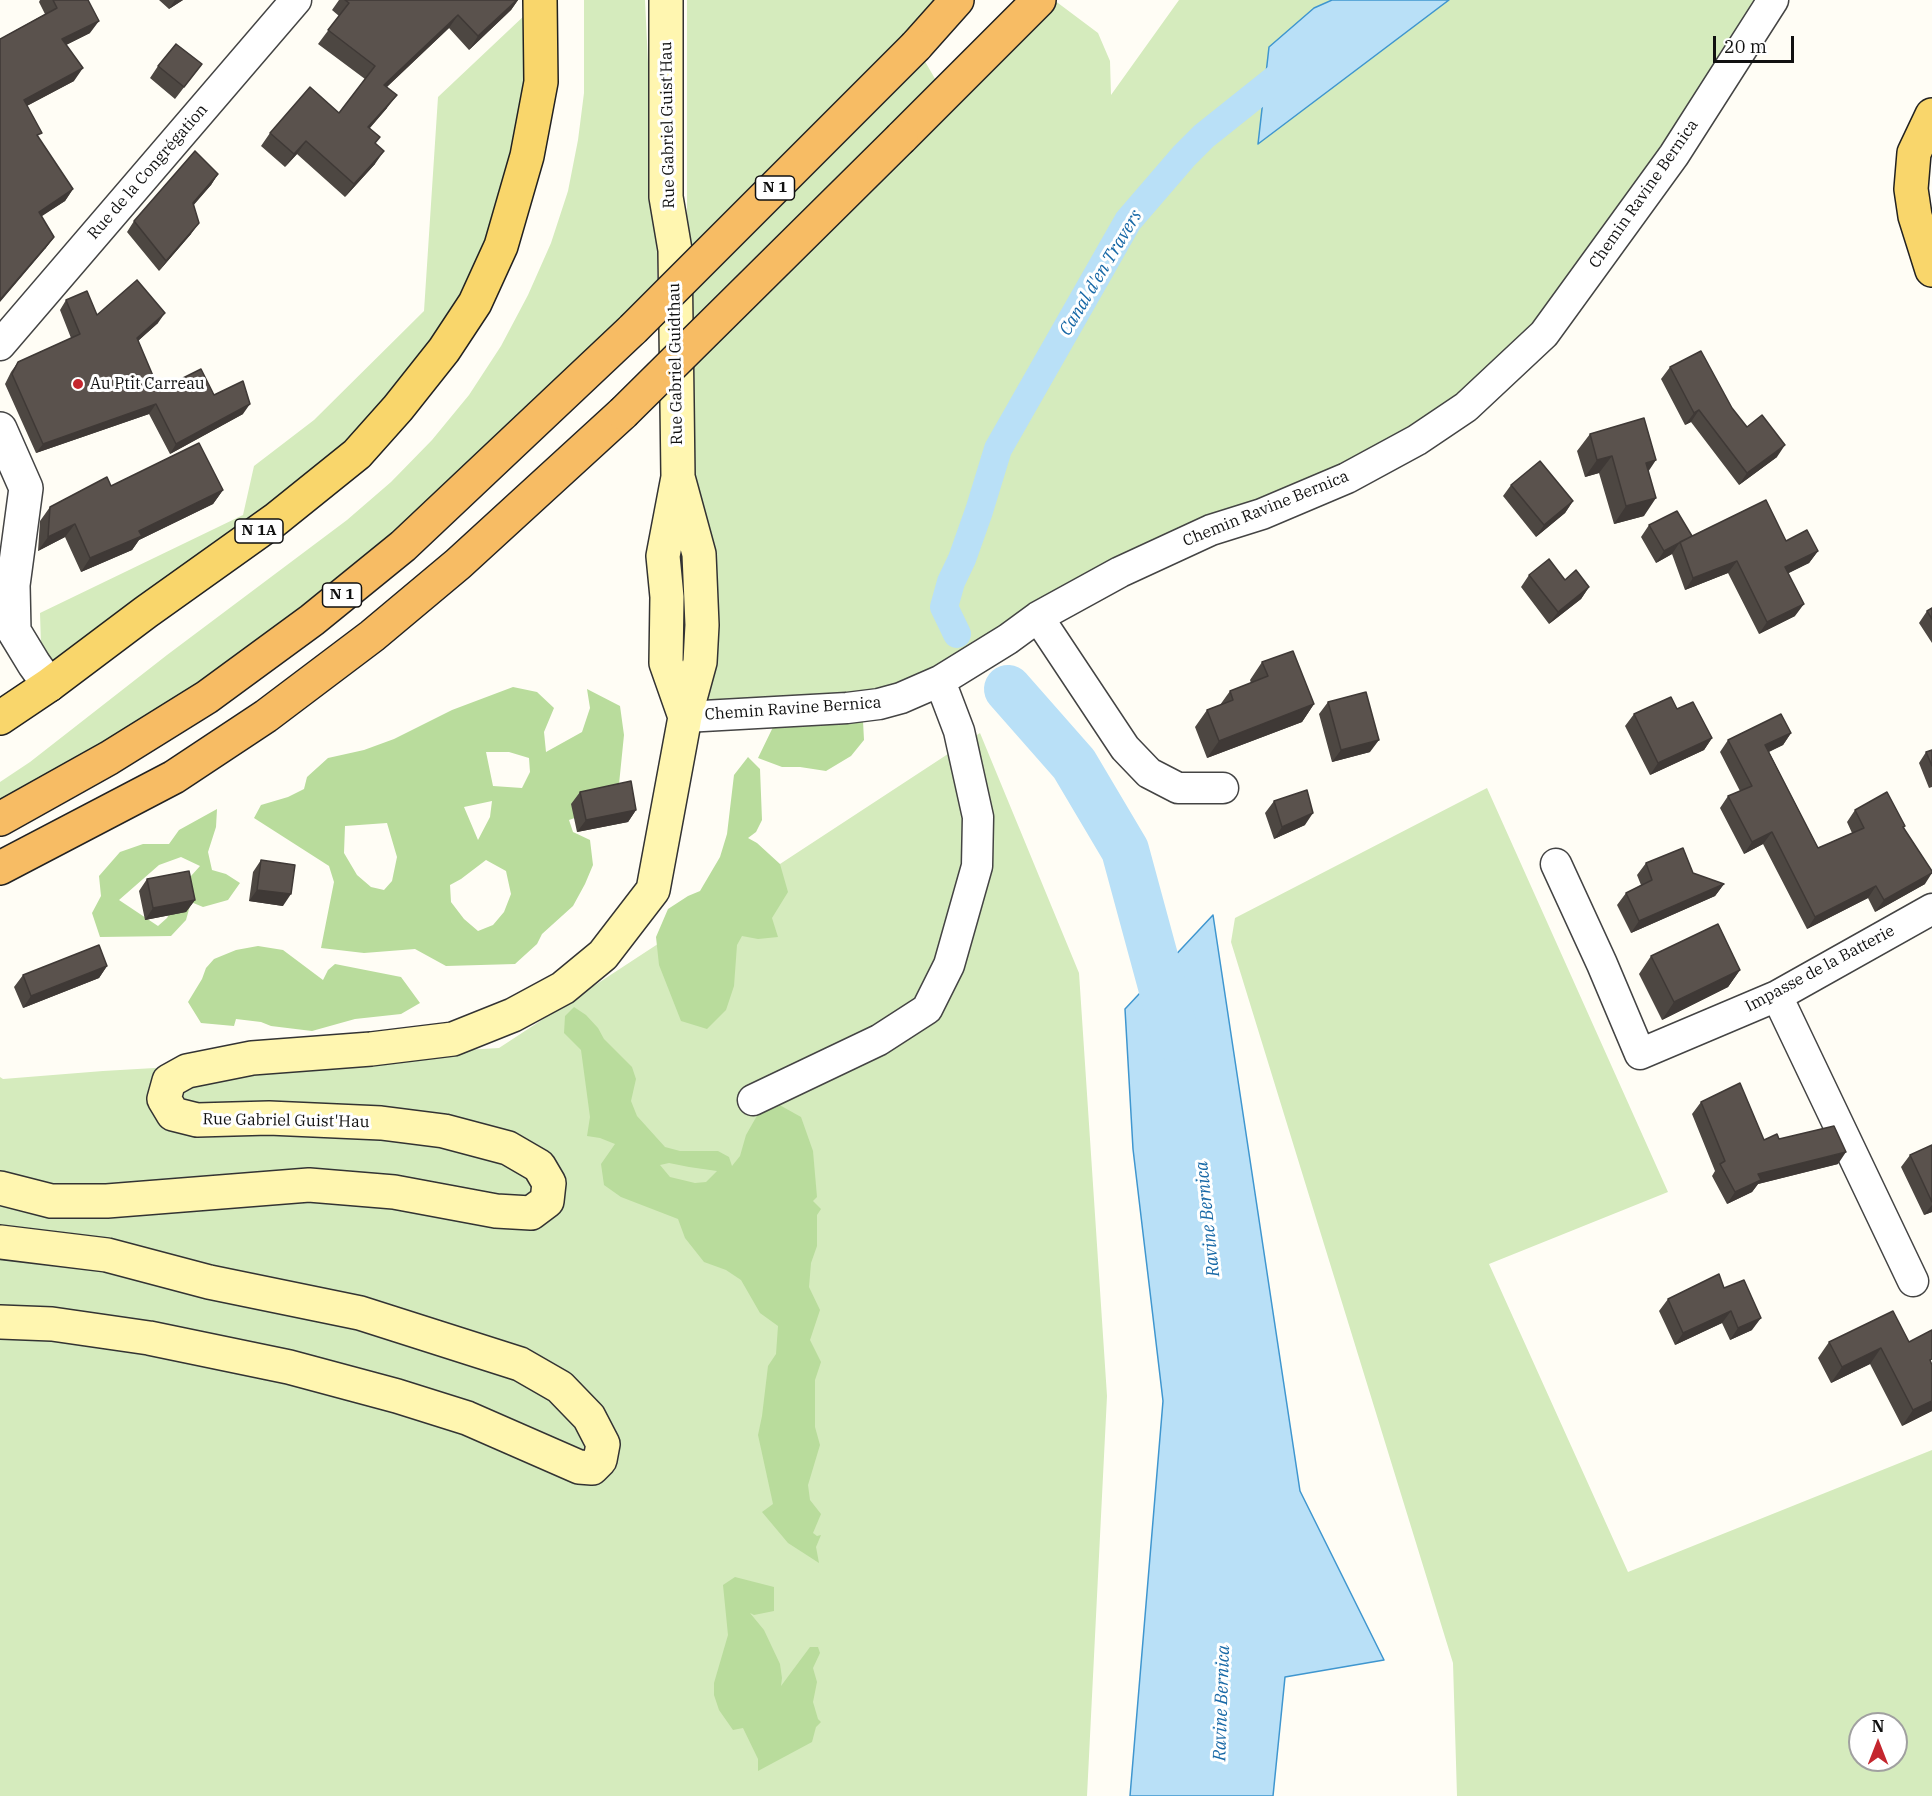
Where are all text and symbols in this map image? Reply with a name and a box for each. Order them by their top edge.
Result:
scale bar [1716,24,1797,62]
text: 20 m [1724,35,1767,58]
street label: Rue Gabriel Guist'Hau [657,41,679,209]
street label: Rue de la Congrégation [84,100,212,244]
street label: Chemin Ravine Bernica [1585,116,1703,272]
road number: N 1 [756,176,794,200]
water label: Canal d'en Travers [1055,206,1147,340]
street label: Rue Gabriel Guidthau [665,283,687,445]
place label: Au Ptit Carreau [90,374,205,394]
marker: Au Ptit Carreau [71,377,85,391]
street label: Chemin Ravine Bernica [1180,467,1352,551]
road number: N 1A [235,519,283,543]
road number: N 1 [322,583,362,607]
street label: Chemin Ravine Bernica [704,693,882,725]
street label: Impasse de la Batterie [1742,921,1898,1017]
street label: Rue Gabriel Guist'Hau [202,1110,370,1132]
water label: Ravine Bernica [1191,1160,1225,1278]
water label: Ravine Bernica [1209,1645,1235,1761]
north arrow [1848,1712,1908,1772]
text: N [1872,1716,1884,1736]

